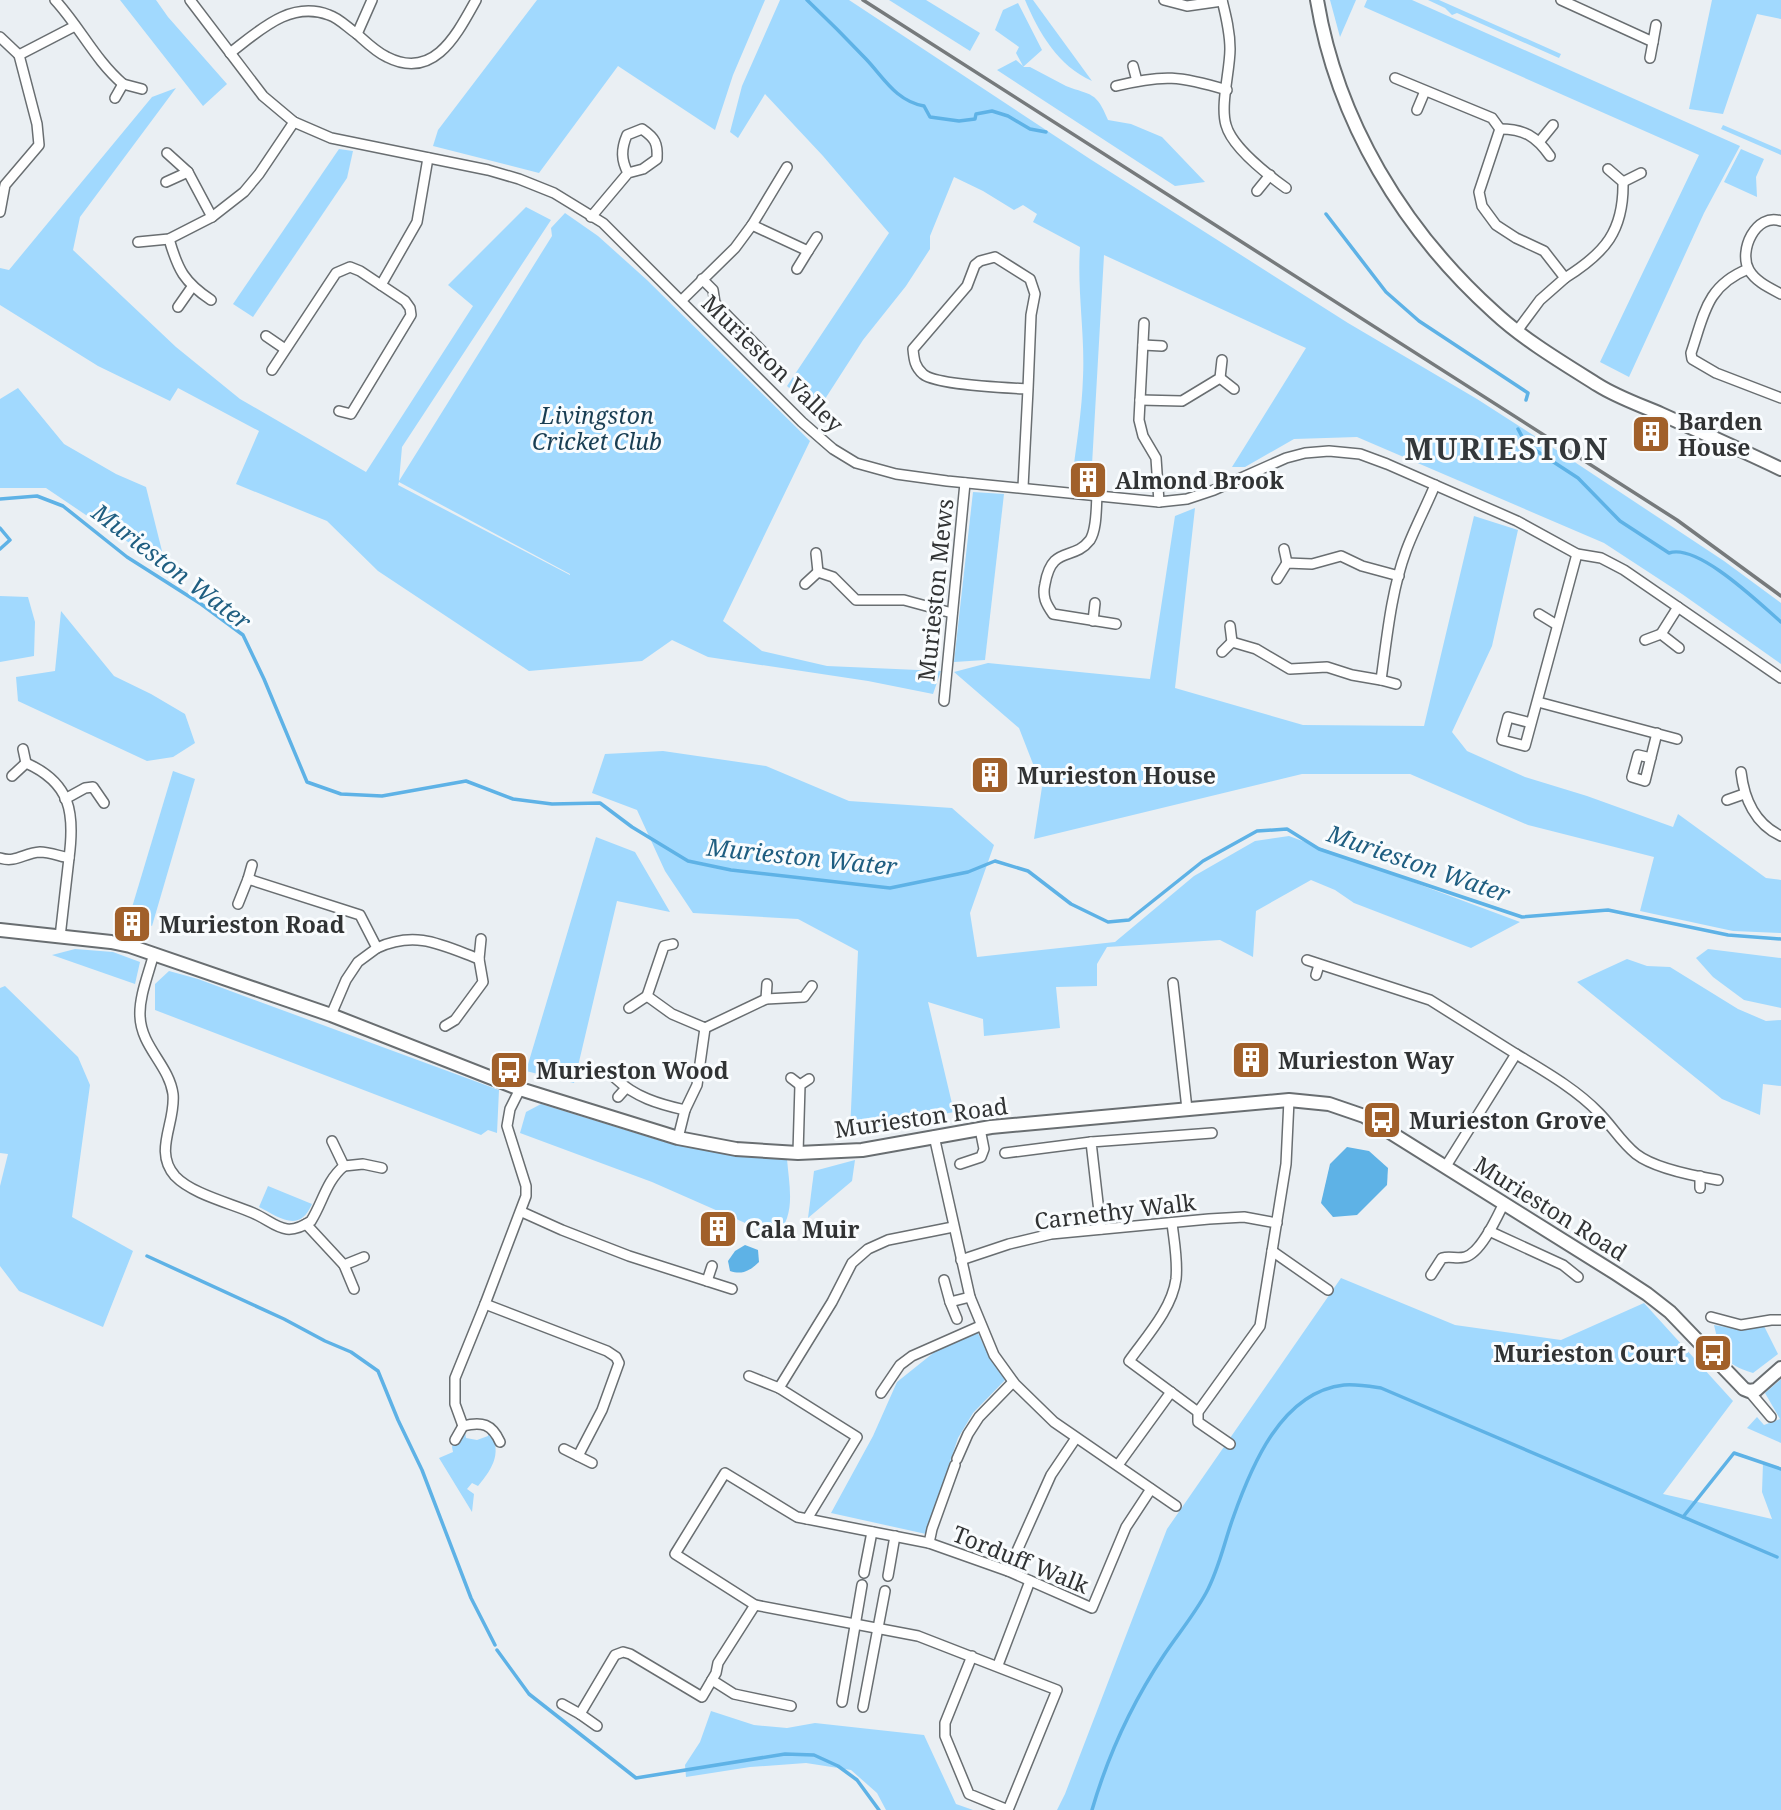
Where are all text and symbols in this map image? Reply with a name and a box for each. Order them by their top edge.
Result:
street label: Murieston Valley [695,287,851,439]
park label: Livingston Cricket Club [532,399,662,457]
place label: Barden House [1678,405,1763,463]
building icon: Barden House [1630,413,1672,455]
district label: MURIESTON [1405,428,1609,469]
building icon: Almond Brook [1067,459,1109,501]
place label: Almond Brook [1115,464,1284,496]
water label: Murieston Water [85,495,259,637]
street label: Murieston Mews [910,497,960,683]
building icon: Murieston House [969,754,1011,796]
place label: Murieston House [1017,759,1216,791]
water label: Murieston Water [1322,816,1516,910]
water label: Murieston Water [704,829,900,882]
building icon: Murieston Road [111,903,153,945]
place label: Murieston Road [159,908,345,940]
building icon: Murieston Way [1230,1039,1272,1081]
place label: Murieston Way [1278,1044,1455,1076]
bus stop icon: Murieston Wood [488,1049,530,1091]
place label: Murieston Wood [536,1054,729,1086]
street label: Murieston Road [832,1089,1010,1145]
bus stop icon: Murieston Grove [1361,1099,1403,1141]
place label: Murieston Grove [1409,1104,1606,1136]
street label: Murieston Road [1468,1148,1634,1268]
street label: Carnethy Walk [1033,1185,1198,1237]
building icon: Cala Muir [697,1208,739,1250]
place label: Cala Muir [745,1213,859,1245]
bus stop icon: Murieston Court [1692,1332,1734,1374]
place label: Murieston Court [1493,1337,1686,1369]
street label: Torduff Walk [948,1517,1094,1601]

